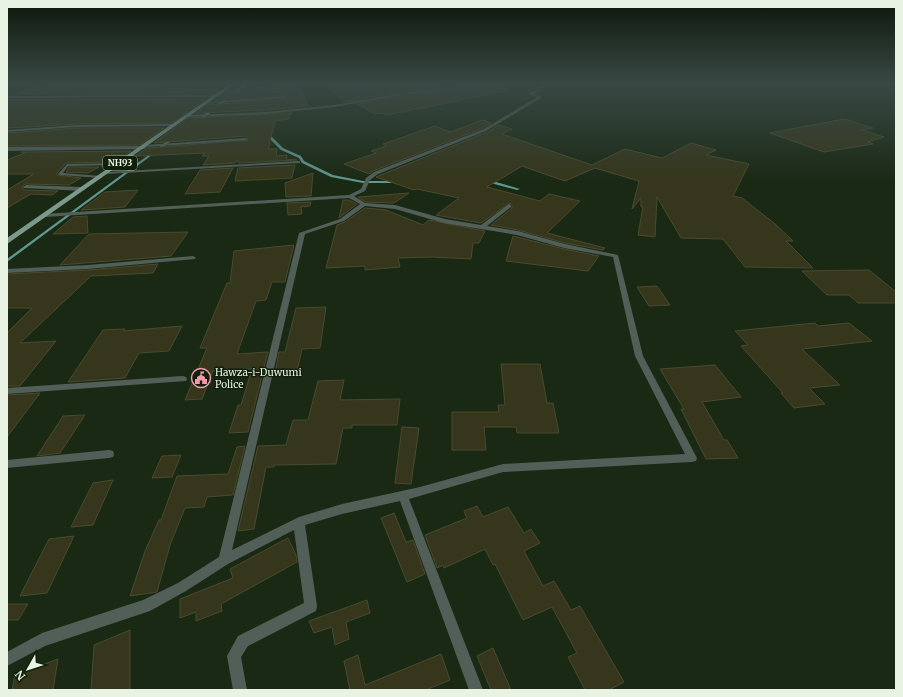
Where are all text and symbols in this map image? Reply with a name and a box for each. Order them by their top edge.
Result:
road number: NH93 [103,156,137,170]
place label: Hawza-i-Duwumi Police [215,366,302,391]
public building icon: Hawza-i-Duwumi Police [190,367,212,389]
north arrow [8,649,48,689]
text: N [12,667,28,683]

